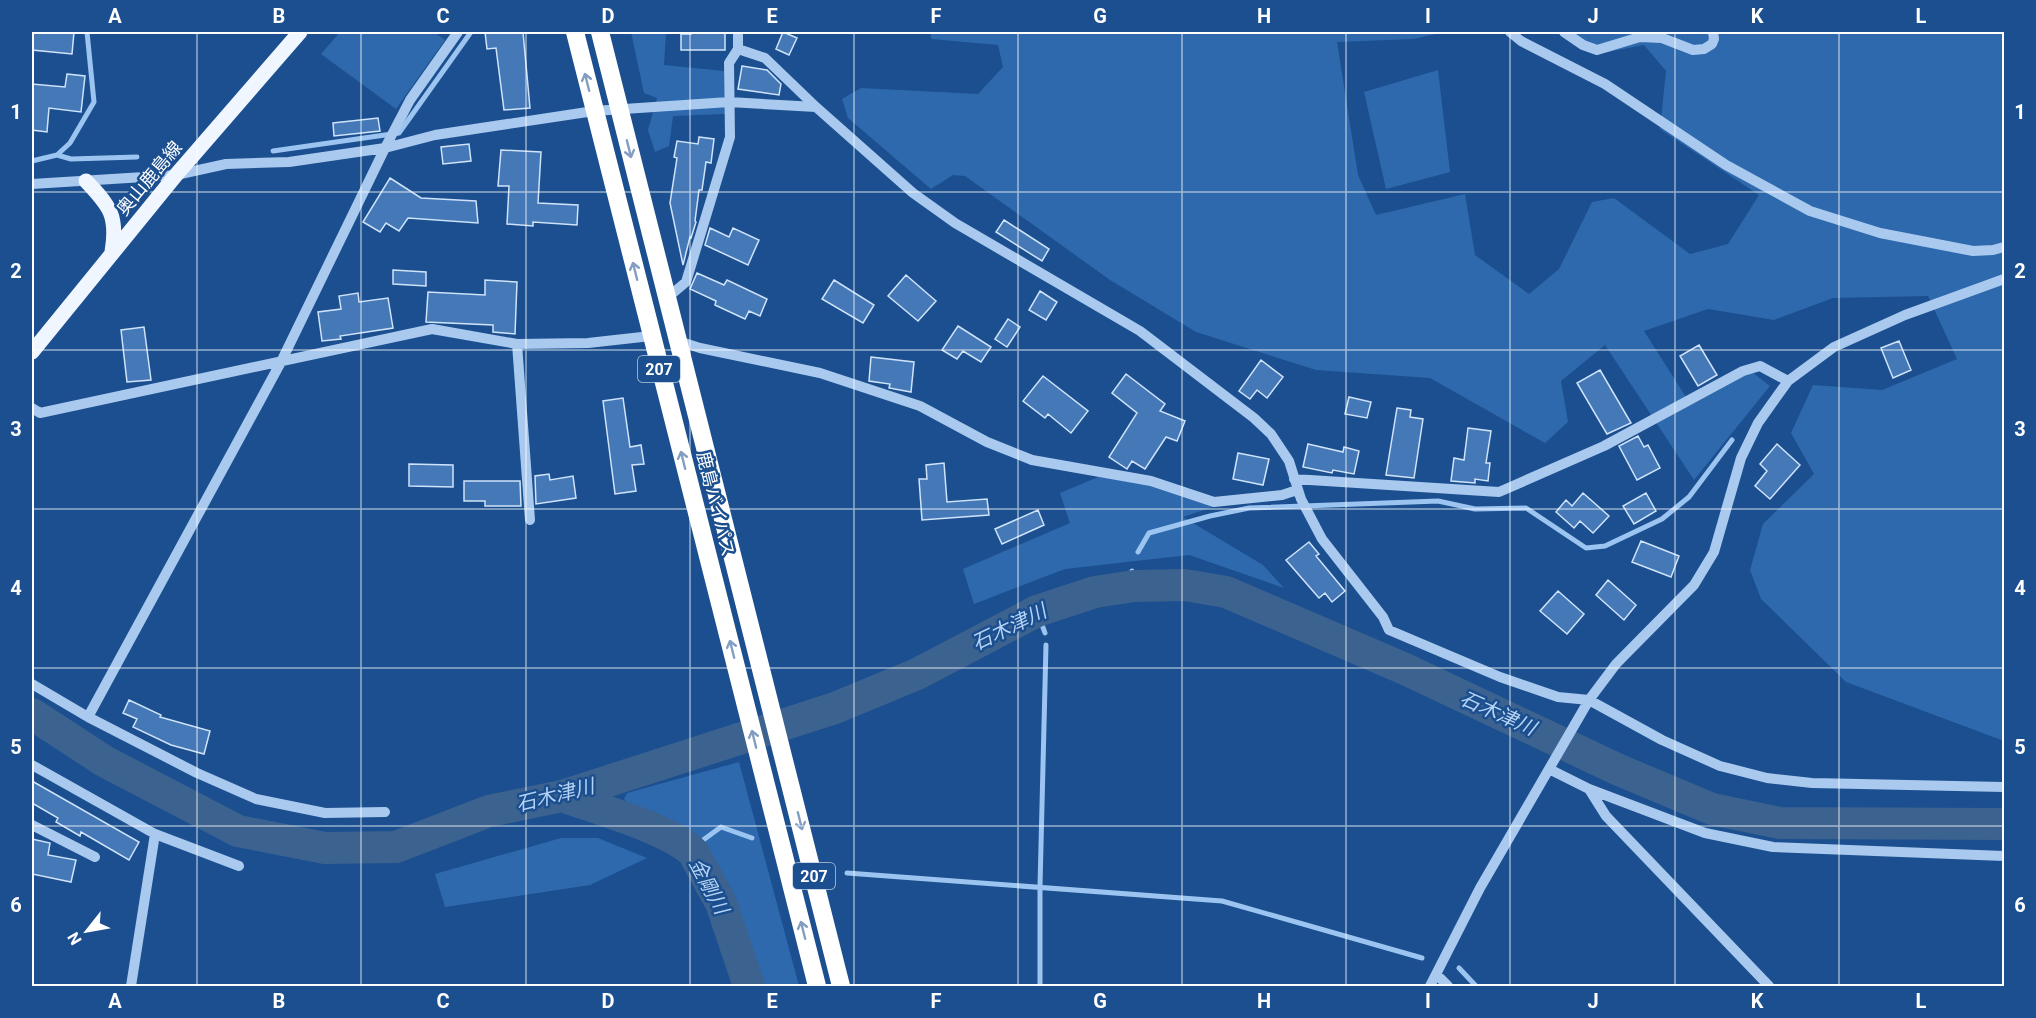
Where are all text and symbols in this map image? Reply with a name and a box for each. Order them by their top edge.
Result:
text: A [108,4,122,28]
text: B [273,4,285,28]
text: C [436,4,450,28]
text: D [602,4,615,28]
text: E [766,4,778,28]
text: F [931,4,942,28]
text: G [1093,4,1107,28]
text: H [1257,4,1271,28]
text: I [1425,4,1431,28]
text: J [1587,4,1599,28]
text: K [1751,4,1764,28]
text: L [1916,4,1927,28]
one-way arrow [581,73,593,92]
text: 1 [10,100,22,124]
text: 1 [2014,100,2026,124]
street label: 奥山鹿島線 [112,137,186,219]
one-way arrow [624,140,635,159]
text: 2 [10,259,22,283]
text: 2 [2014,259,2026,283]
one-way arrow [628,262,640,281]
road number: 207 [638,356,680,382]
text: 3 [10,417,22,441]
text: 3 [2014,417,2026,441]
street label: 鹿島バイパス [693,449,739,559]
one-way arrow [677,451,688,470]
text: 4 [10,576,22,600]
text: 4 [2014,576,2026,600]
water label: 石木津川 [968,598,1052,655]
one-way arrow [725,640,737,659]
water label: 石木津川 [1457,686,1541,741]
one-way arrow [748,730,760,749]
text: 5 [10,735,22,759]
text: 5 [2014,735,2026,759]
water label: 石木津川 [513,773,599,816]
one-way arrow [795,812,807,831]
water label: 金剛川 [684,854,735,920]
road number: 207 [793,863,835,889]
text: 6 [10,893,22,917]
text: 6 [2014,893,2026,917]
north arrow [57,901,117,961]
one-way arrow [796,921,808,940]
text: N [64,929,86,948]
text: A [108,989,122,1013]
text: B [273,989,285,1013]
text: C [436,989,450,1013]
text: D [602,989,615,1013]
text: E [766,989,778,1013]
text: F [931,989,942,1013]
text: G [1093,989,1107,1013]
text: H [1257,989,1271,1013]
text: I [1425,989,1431,1013]
text: J [1587,989,1599,1013]
text: K [1751,989,1764,1013]
text: L [1916,989,1927,1013]

